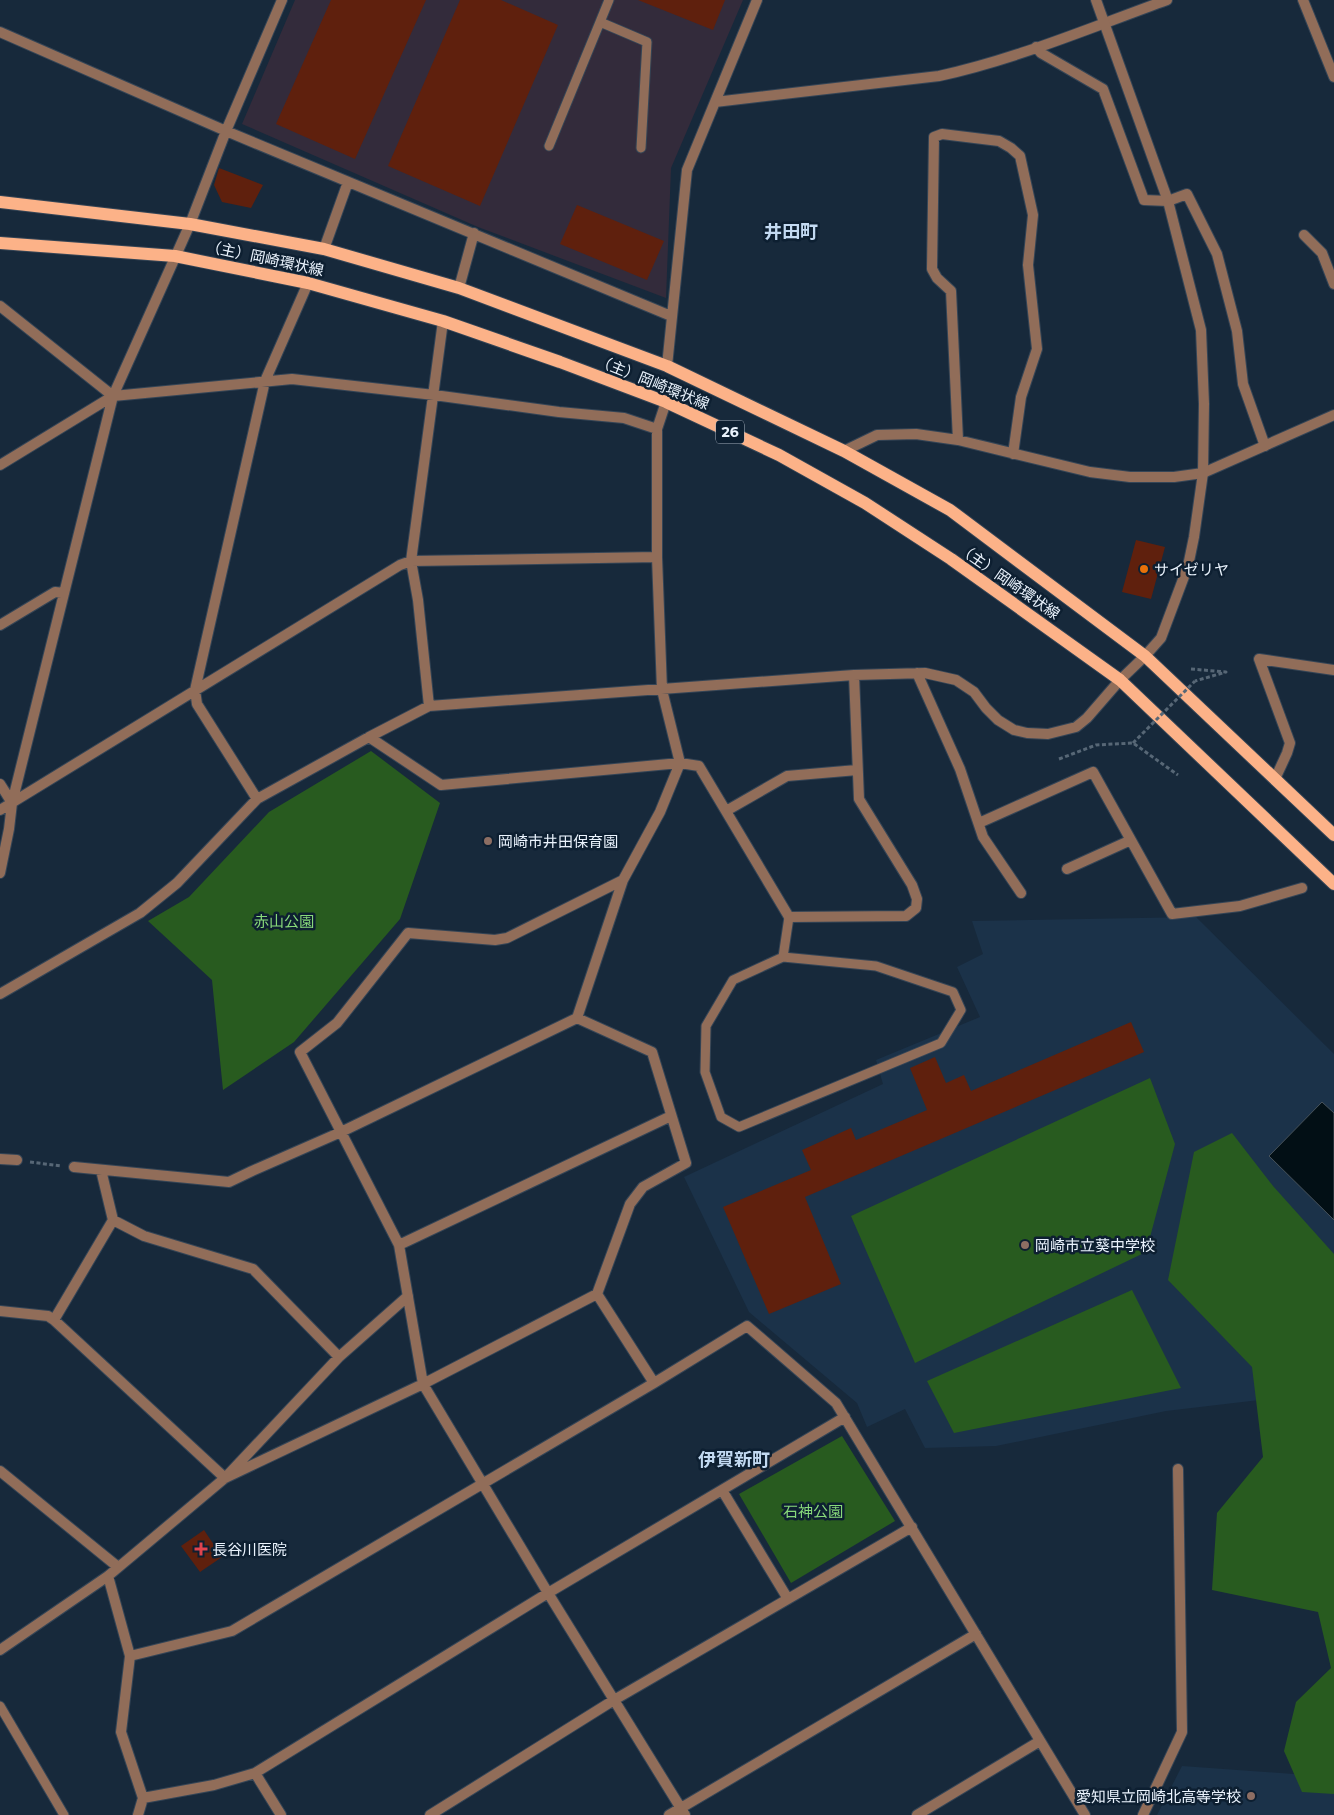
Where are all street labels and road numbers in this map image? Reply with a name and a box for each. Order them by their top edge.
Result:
street label: （主）岡崎環状線 [204,236,326,280]
street label: （主）岡崎環状線 [594,351,712,413]
road number: 26 [716,421,744,444]
street label: （主）岡崎環状線 [954,539,1064,623]

